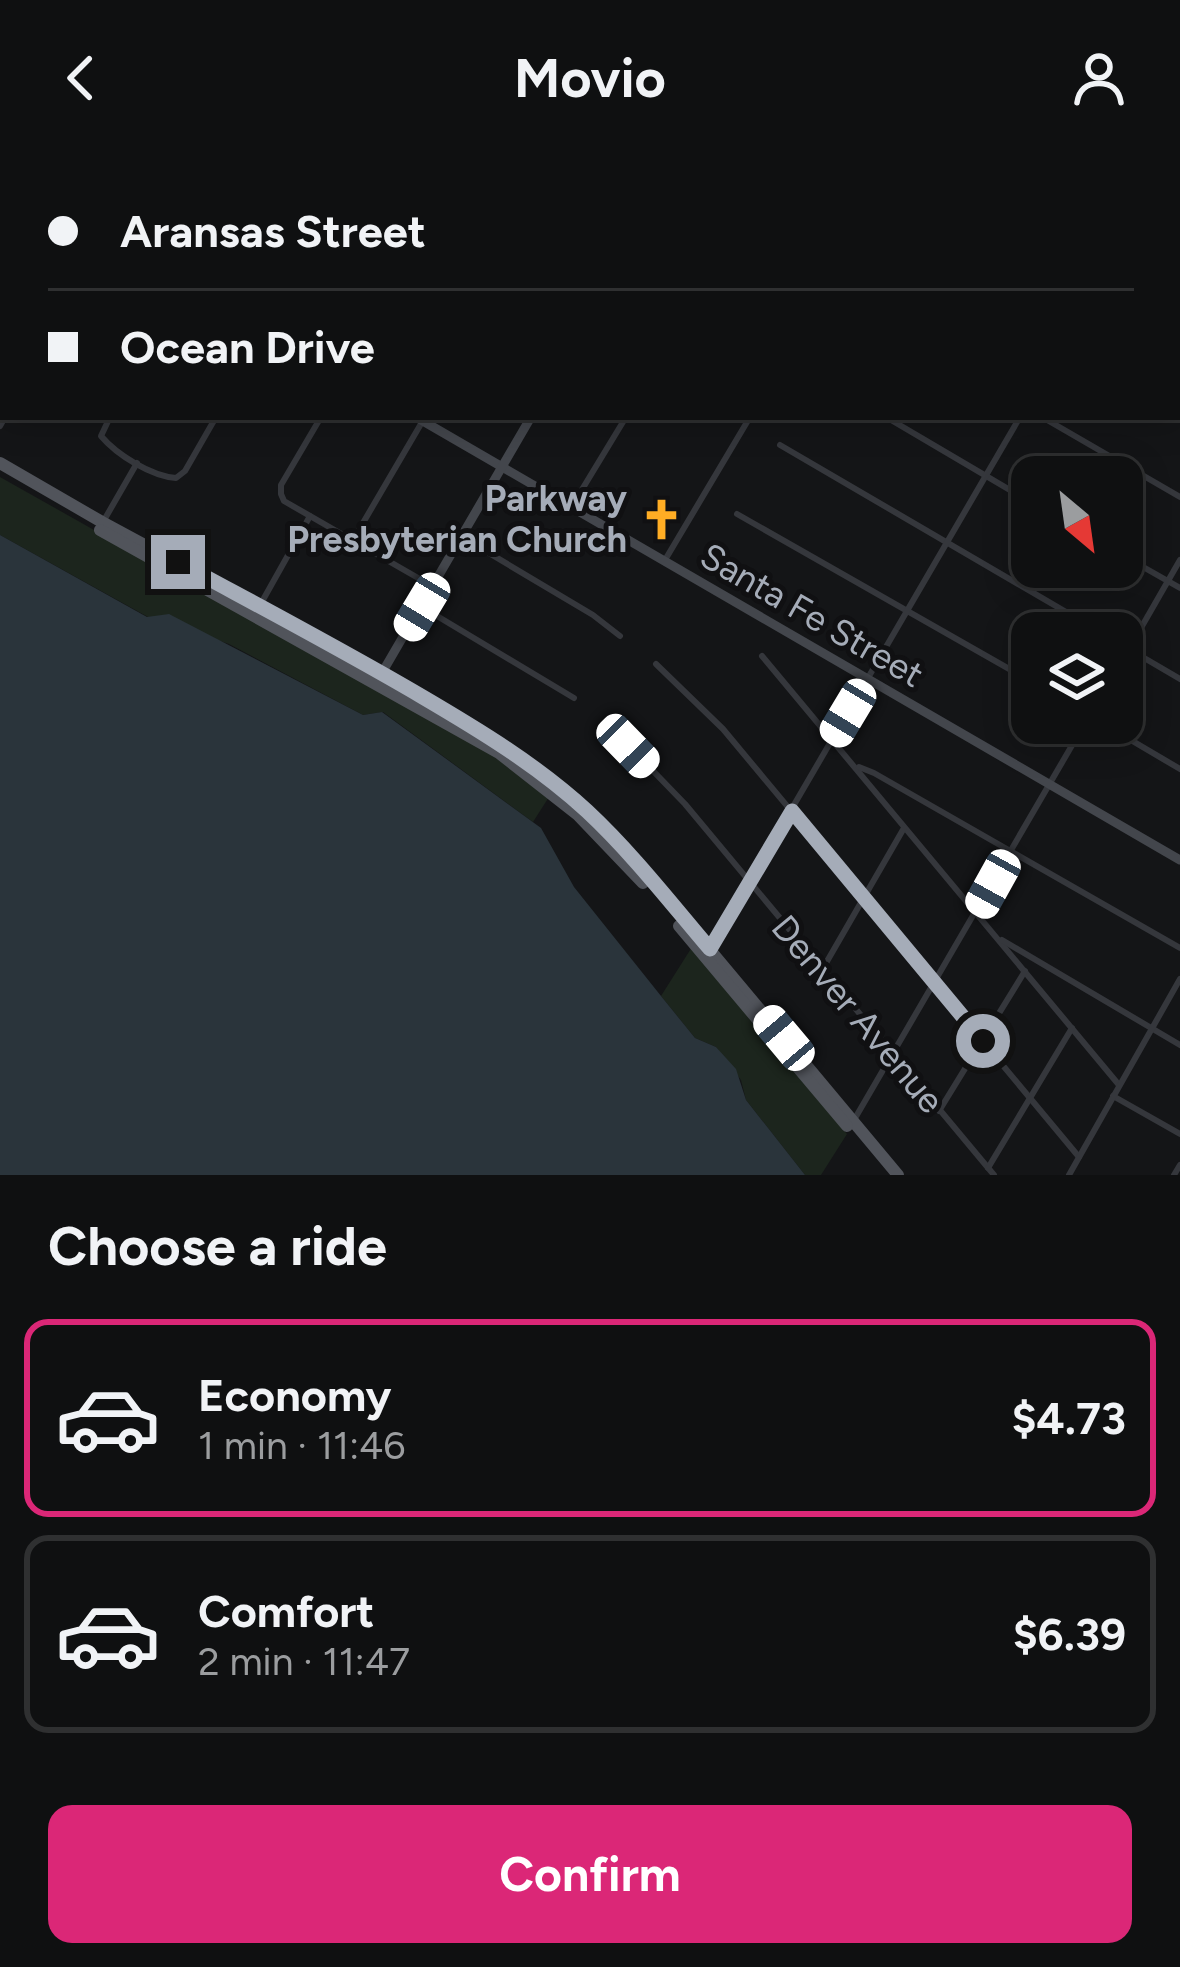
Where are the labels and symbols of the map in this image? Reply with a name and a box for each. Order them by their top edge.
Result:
north arrow [1011,456,1143,588]
place label: Parkway Presbyterian Church [287,477,627,561]
church icon: Parkway Presbyterian Church [638,496,684,542]
street label: Santa Fe Street [693,534,931,696]
route end [151,535,205,589]
car [388,567,456,647]
car [814,673,882,753]
car [590,708,666,784]
car [960,844,1026,924]
street label: Denver Avenue [763,906,953,1122]
car [747,999,821,1077]
route start [956,1014,1010,1068]

